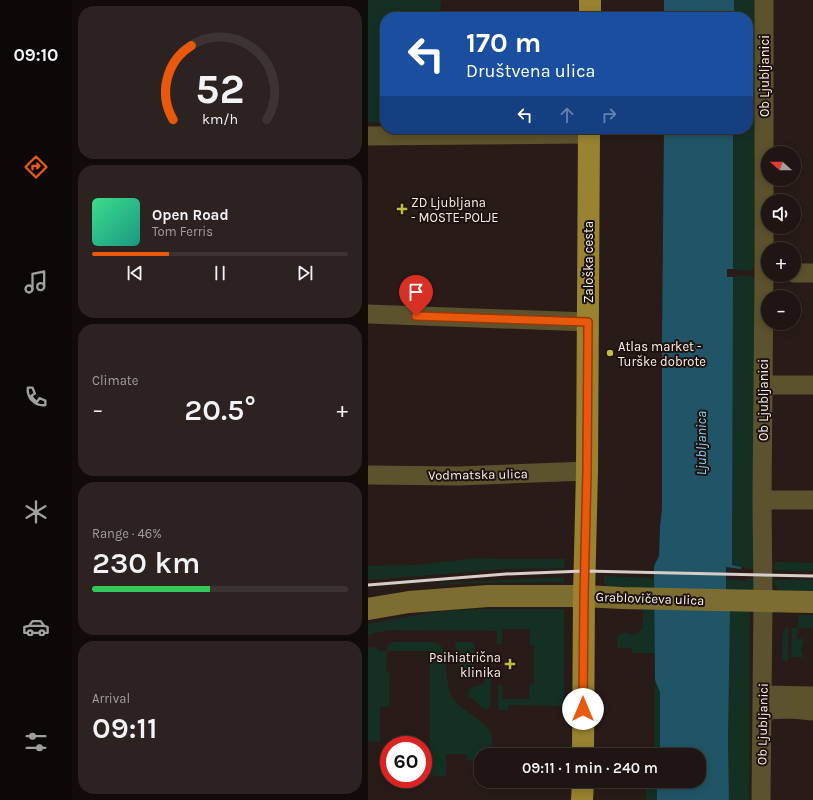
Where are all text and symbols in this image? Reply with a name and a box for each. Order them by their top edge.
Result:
text: 170 m [466,26,541,59]
icon: left [400,28,452,80]
street label: Ob Ljubljanici [757,35,772,117]
text: 09:10 [13,44,59,66]
text: Društvena ulica [466,60,595,82]
text: 52 [195,65,245,113]
icon: left [514,104,536,126]
icon: ahead [556,104,578,126]
icon: right [598,104,620,126]
text: km/h [202,111,238,128]
north arrow [761,146,801,186]
map controls [761,146,801,330]
icon: directions [22,153,50,181]
button: sound [761,194,801,234]
place label: ZD Ljubljana - MOSTE-POLJE [411,195,499,225]
marker: ZD Ljubljana - MOSTE-POLJE [396,203,408,215]
text: Open Road [152,206,229,224]
street label: Zaloška cesta [581,221,596,303]
text: Tom Ferris [152,224,213,239]
button: + [761,242,801,282]
icon: previous [124,262,146,284]
icon: pause [209,262,231,284]
icon: next [294,262,316,284]
icon: music [22,268,50,296]
pin [399,275,433,316]
icon: arrive [405,281,427,303]
button: − [761,290,801,330]
place label: Atlas market - Turške dobrote [618,339,706,369]
marker: Atlas market - Turške dobrote [605,348,615,358]
street label: Ob Ljubljanici [756,359,771,441]
text: Climate [92,373,138,388]
icon: phone [22,383,50,411]
text: 20.5° [184,392,256,428]
text: − [92,397,104,423]
text: + [336,397,348,423]
water label: Ljubljanica [693,411,710,475]
street label: Vodmatska ulica [428,466,528,483]
icon: climate [22,498,50,526]
text: Range · 46% [92,526,162,541]
text: 230 km [92,545,200,581]
street label: Grablovičeva ulica [596,589,704,608]
icon: car [22,613,50,641]
place label: Psihiatrična klinika [429,650,501,680]
marker: Psihiatrična klinika [504,658,516,670]
street label: Ob Ljubljanici [754,683,771,765]
position arrow [562,688,604,730]
text: Arrival [92,691,130,706]
text: 09:11 [92,710,157,746]
icon: filters [22,728,50,756]
speed limit sign: 60 [380,736,432,788]
text: 09:11 · 1 min · 240 m [522,759,658,777]

